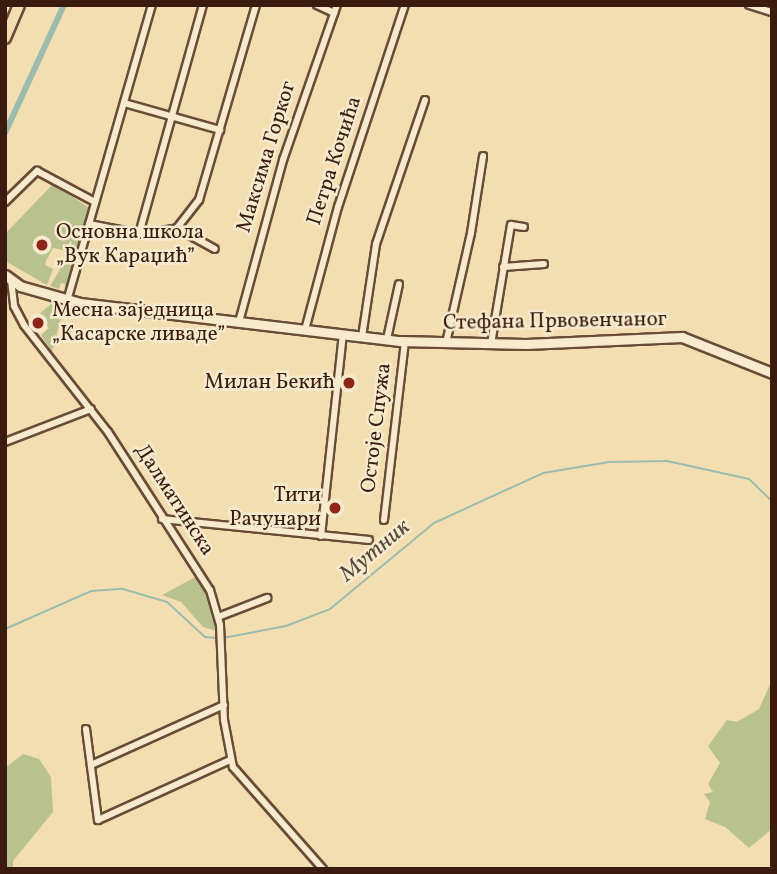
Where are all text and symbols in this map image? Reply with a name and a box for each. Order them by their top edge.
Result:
street label: Максима Горког [232,78,302,236]
street label: Петра Кочића [302,93,368,229]
place label: Основна школа „Вук Караџић” [56,220,204,270]
marker: Основна школа „Вук Караџић” [34,237,50,253]
place label: Месна заједница „Касарске ливаде” [52,298,225,348]
street label: Стефана Првовенчаног [443,307,667,337]
marker: Месна заједница „Касарске ливаде” [30,315,46,331]
street label: Остоје Спужа [357,362,397,494]
place label: Милан Бекић [204,370,335,396]
marker: Милан Бекић [341,375,357,391]
street label: Далматинска [129,439,219,561]
place label: Тити Рачунари [229,483,321,533]
marker: Тити Рачунари [327,500,343,516]
water label: Мутник [334,514,416,588]

